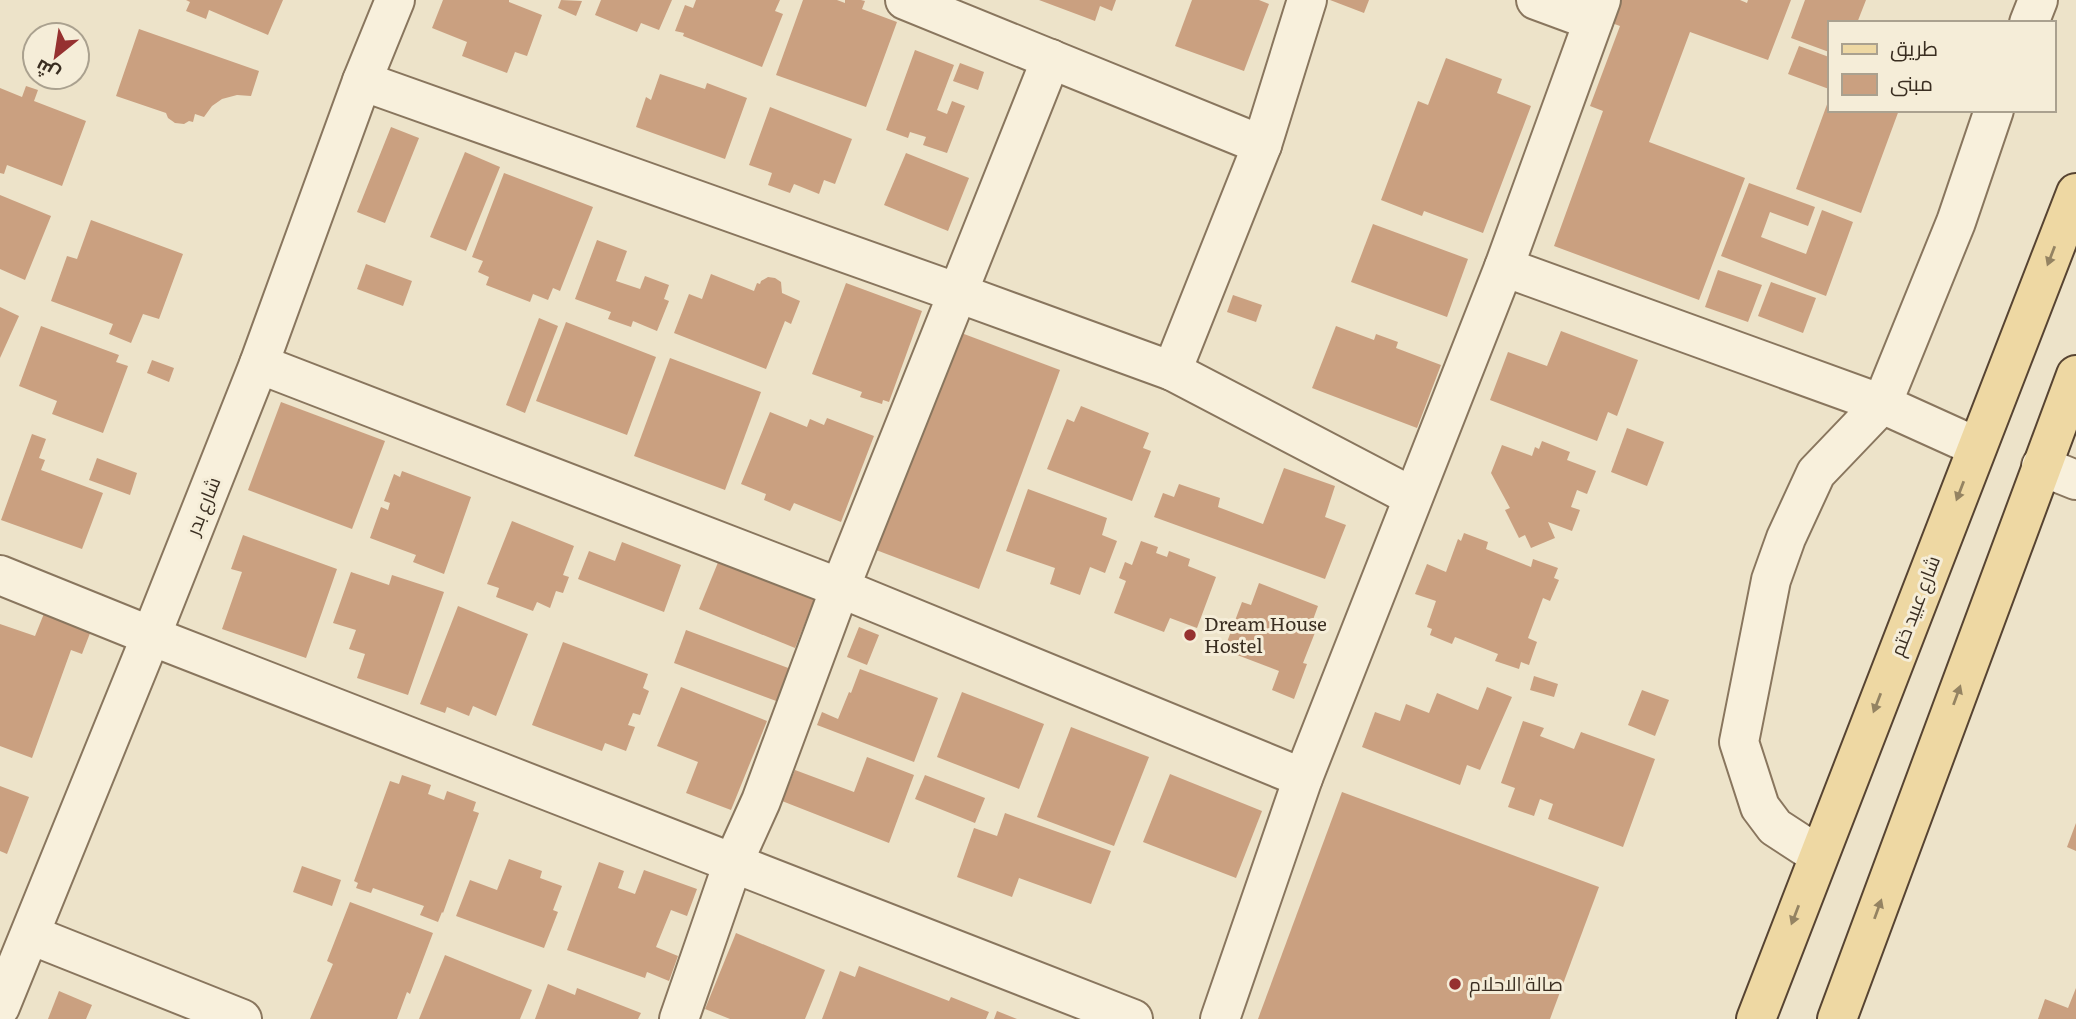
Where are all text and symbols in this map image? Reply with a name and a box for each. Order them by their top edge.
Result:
north arrow [21,21,91,91]
legend [1828,21,2055,112]
text: طريق [1890,31,1938,62]
text: ش [29,53,65,90]
text: مبنى [1890,66,1933,97]
one-way arrow [2046,246,2057,267]
street label: شارع بدر [177,472,227,540]
one-way arrow [1954,481,1965,502]
street label: شارع عبيد ختم [1882,551,1947,660]
place label: Dream House Hostel [1204,609,1327,659]
marker: Dream House Hostel [1182,627,1198,643]
one-way arrow [1951,685,1962,706]
one-way arrow [1872,693,1883,714]
one-way arrow [1873,898,1884,919]
one-way arrow [1790,905,1801,926]
place label: صالة الاحلام [1469,969,1563,998]
marker: صالة الاحلام [1447,976,1463,992]

